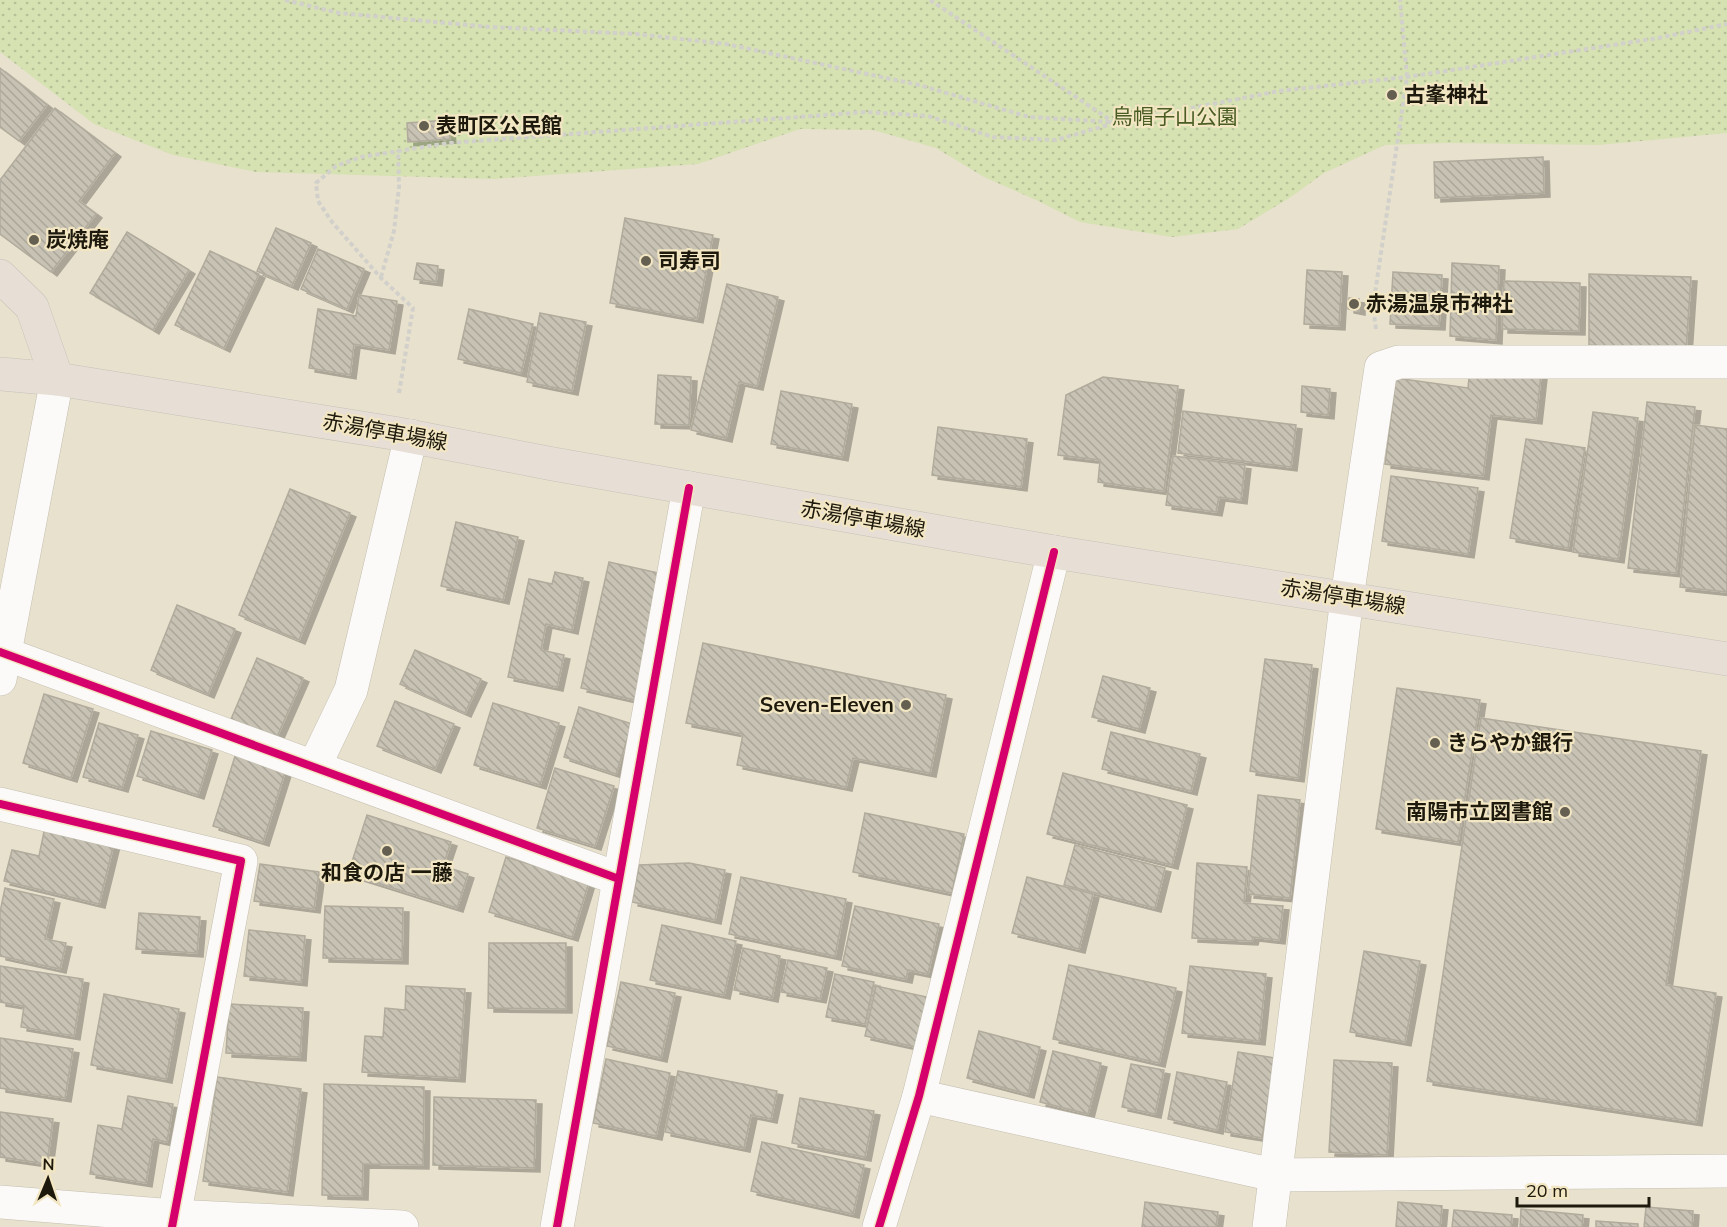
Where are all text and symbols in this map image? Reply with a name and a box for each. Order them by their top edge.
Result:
place label: 古峯神社 [1404,81,1488,107]
marker: 古峯神社 [1385,88,1399,102]
park label: 烏帽子山公園 [1112,103,1238,129]
place label: 表町区公民館 [436,112,562,138]
marker: 表町区公民館 [417,119,431,133]
place label: 炭焼庵 [46,226,109,252]
marker: 炭焼庵 [27,233,41,247]
place label: 司寿司 [658,247,721,273]
marker: 司寿司 [639,254,653,268]
place label: 赤湯温泉市神社 [1366,290,1513,316]
marker: 赤湯温泉市神社 [1347,297,1361,311]
street label: 赤湯停車場線 [321,407,449,455]
street label: 赤湯停車場線 [799,494,927,542]
street label: 赤湯停車場線 [1279,573,1407,619]
place label: Seven-Eleven [760,691,894,717]
marker: Seven-Eleven [899,698,913,712]
place label: きらやか銀行 [1447,729,1573,755]
marker: きらやか銀行 [1428,736,1442,750]
place label: 南陽市立図書館 [1406,798,1553,824]
marker: 南陽市立図書館 [1558,805,1572,819]
marker: 和食の店 一藤 [380,844,394,858]
place label: 和食の店 一藤 [321,859,453,885]
north arrow [18,1149,78,1209]
text: N [42,1154,55,1174]
scale bar [1517,1170,1649,1208]
text: 20 m [1526,1179,1568,1202]

